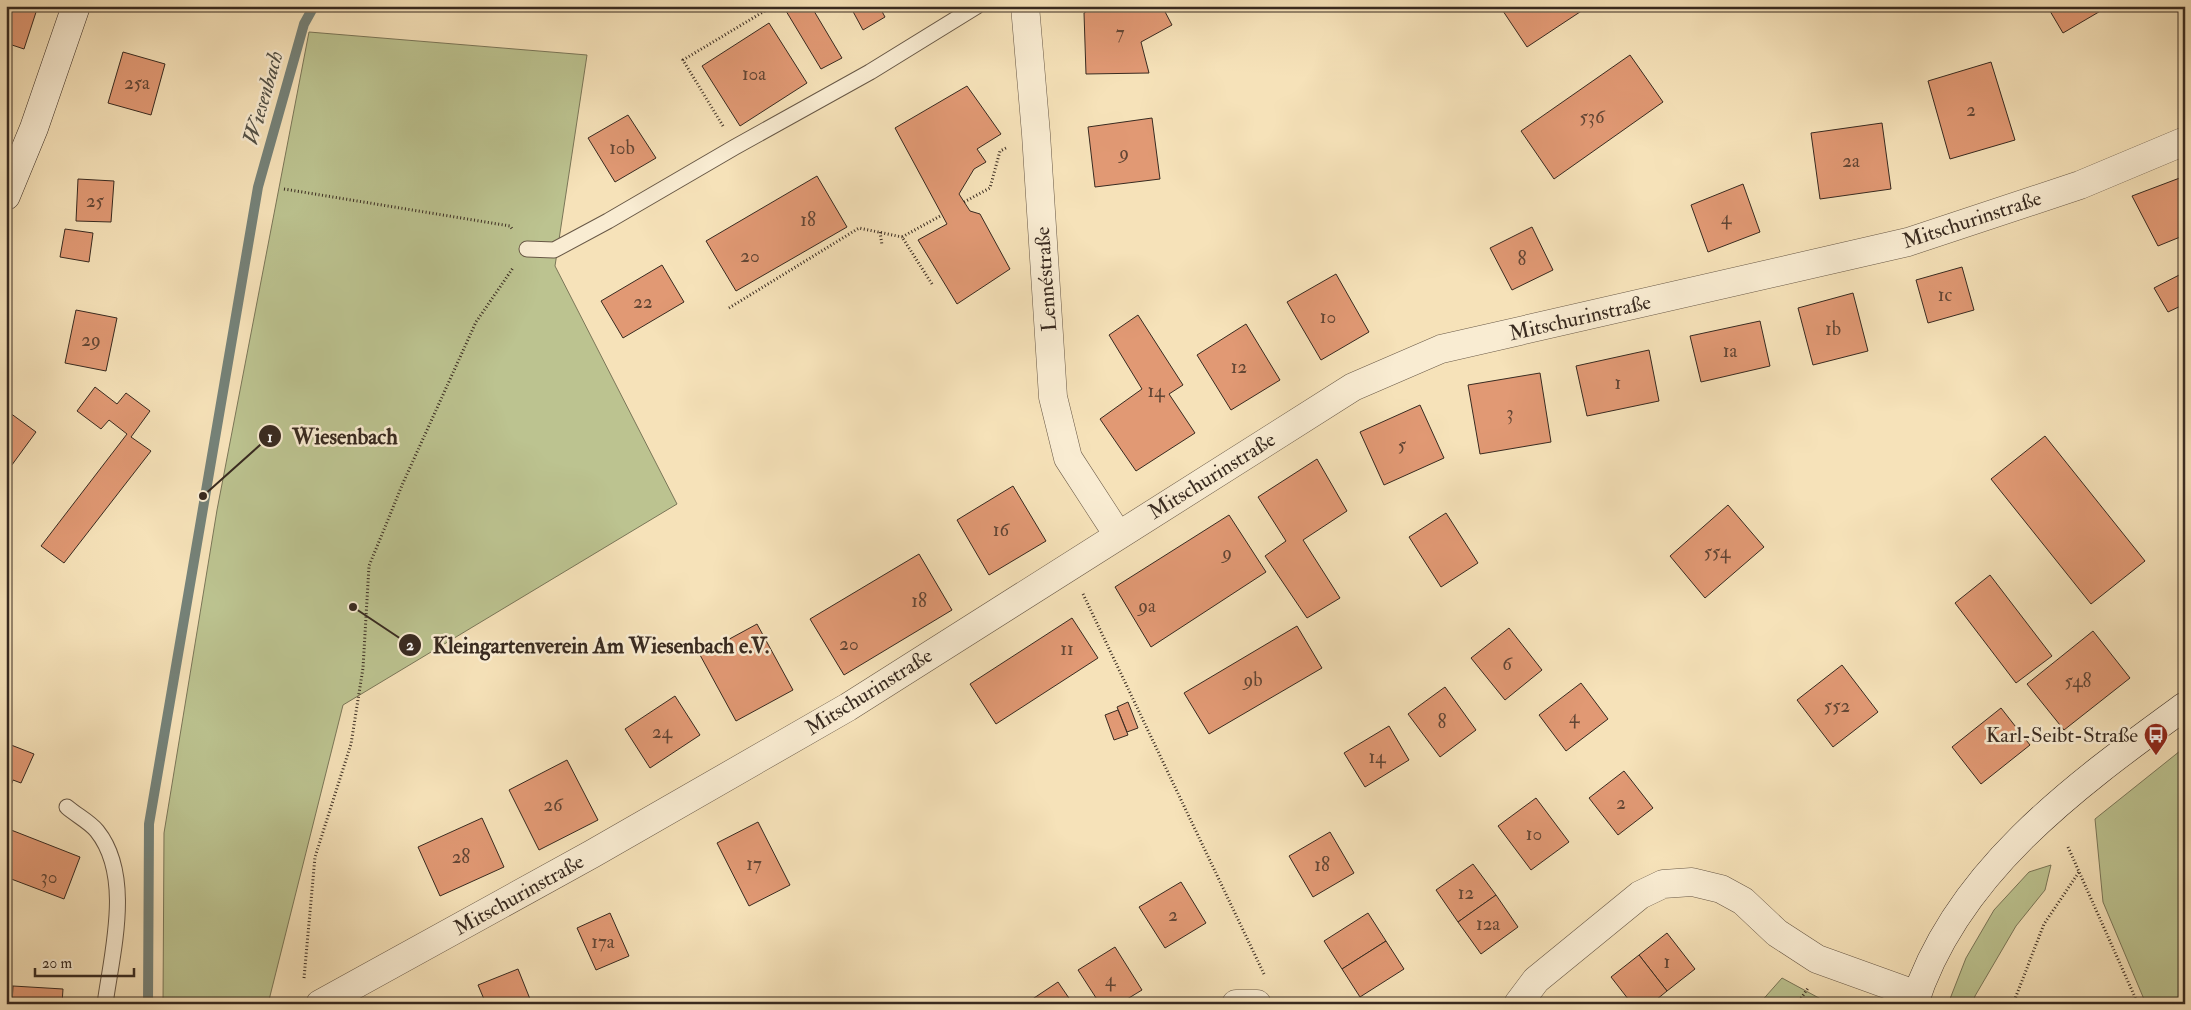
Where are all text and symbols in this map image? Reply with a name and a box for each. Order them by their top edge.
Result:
house number: 7 [1116,21,1125,45]
water label: Wiesenbach [236,48,290,148]
house number: 10a [742,62,766,86]
house number: 25a [124,71,150,95]
house number: 2 [1966,98,1976,122]
house number: 536 [1579,105,1606,129]
house number: 10b [609,136,635,160]
house number: 9 [1117,141,1129,165]
house number: 2a [1842,149,1860,173]
street label: Mitschurinstraße [1899,185,2045,255]
house number: 25 [86,189,105,213]
house number: 4 [1721,206,1732,230]
house number: 18 [800,208,816,232]
street label: Lennéstraße [1029,225,1063,332]
house number: 20 [740,244,760,268]
house number: 8 [1518,247,1527,271]
house number: 1c [1938,283,1953,307]
street label: Mitschurinstraße [1506,289,1654,347]
house number: 22 [633,290,653,314]
house number: 10 [1320,305,1336,329]
house number: 1b [1825,317,1841,341]
house number: 29 [81,328,101,352]
house number: 1a [1723,339,1737,363]
house number: 12 [1231,355,1247,379]
house number: 1 [1615,371,1621,395]
house number: 14 [1147,379,1165,403]
house number: 3 [1506,401,1514,425]
callout: Wiesenbach [257,418,408,455]
text: Wiesenbach [291,423,398,451]
street label: Mitschurinstraße [1143,426,1281,526]
text: 1 [267,428,273,447]
house number: 5 [1398,433,1407,457]
house number: 16 [993,518,1011,542]
house number: 554 [1704,540,1731,564]
house number: 9 [1220,541,1232,565]
house number: 18 [911,589,927,613]
house number: 9a [1136,594,1156,618]
callout: Kleingartenverein Am Wiesenbach e.V. [397,626,779,663]
text: Kleingartenverein Am Wiesenbach e.V. [433,632,769,661]
house number: 20 [839,632,859,656]
text: 2 [406,636,414,655]
house number: 11 [1060,637,1074,661]
street label: Mitschurinstraße [800,642,938,742]
house number: 6 [1502,652,1513,676]
house number: 9b [1241,668,1263,692]
house number: 548 [2064,669,2092,693]
house number: 552 [1824,694,1850,718]
house number: 4 [1569,705,1580,729]
house number: 8 [1438,710,1447,734]
house number: 24 [652,720,673,744]
place label: Karl-Seibt-Straße [1986,722,2138,749]
bus stop icon: Karl-Seibt-Straße [2143,722,2169,756]
house number: 14 [1368,745,1386,769]
house number: 2 [1616,791,1626,815]
house number: 26 [543,793,564,817]
house number: 10 [1526,822,1542,846]
house number: 28 [452,845,470,869]
street label: Mitschurinstraße [449,848,589,942]
house number: 17 [746,852,762,876]
house number: 18 [1314,853,1330,877]
house number: 30 [40,865,58,889]
house number: 12 [1458,881,1474,905]
house number: 2 [1168,903,1178,927]
house number: 12a [1476,912,1500,936]
house number: 17a [591,930,615,954]
scale bar [35,945,134,977]
house number: 1 [1664,950,1670,974]
text: 20 m [42,954,72,973]
house number: 4 [1105,968,1116,992]

